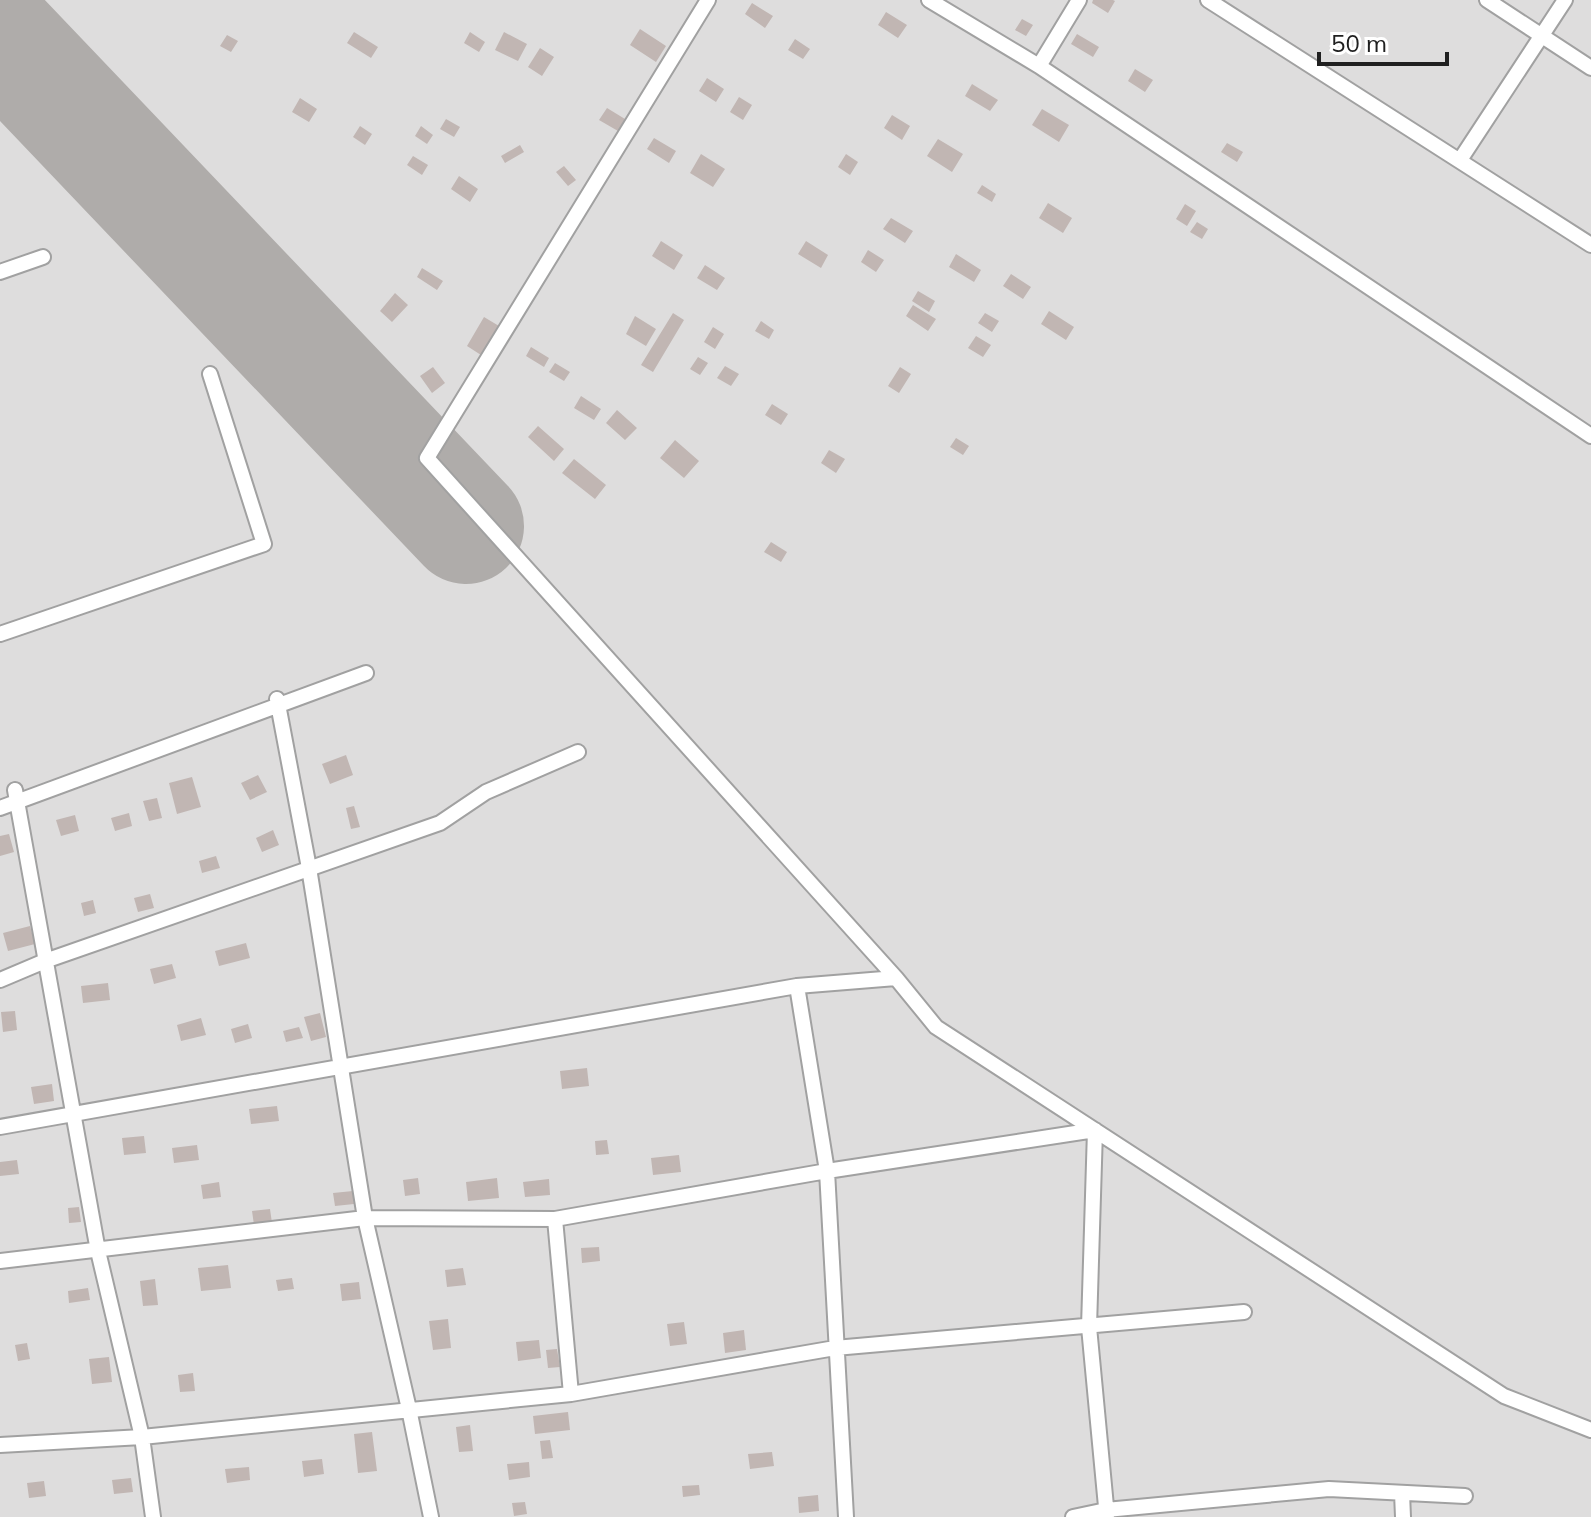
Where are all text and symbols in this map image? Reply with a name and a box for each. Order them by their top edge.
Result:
scale bar [1319,16,1447,66]
text: 50 m [1331,28,1387,58]

